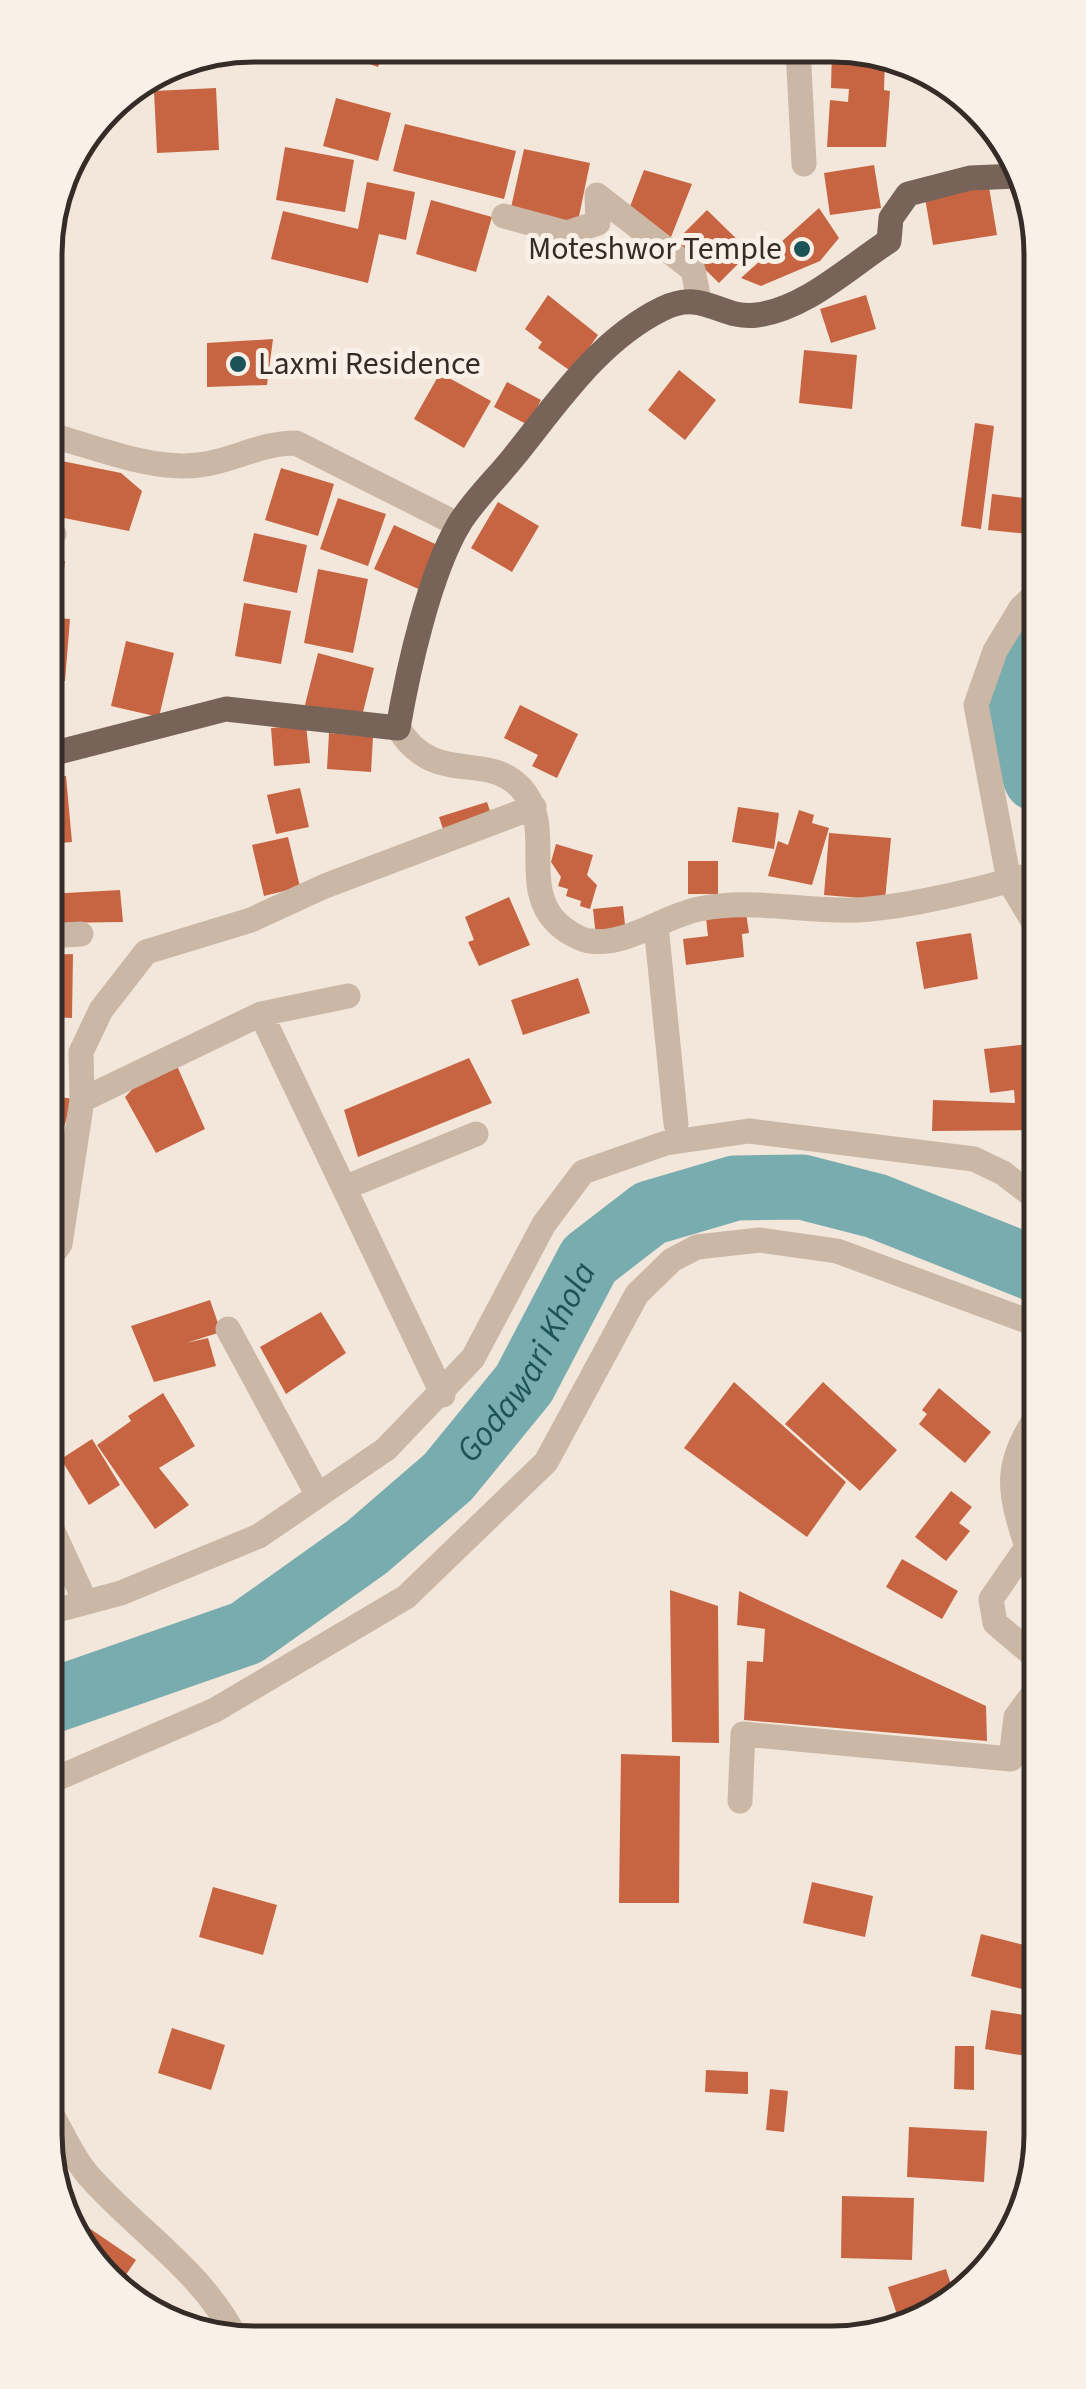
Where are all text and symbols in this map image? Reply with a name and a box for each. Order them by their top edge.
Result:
place label: Moteshwor Temple [528,226,782,272]
marker: Moteshwor Temple [791,238,813,260]
place label: Laxmi Residence [258,341,481,387]
marker: Laxmi Residence [227,353,249,375]
water label: Godawari Khola [444,1253,609,1473]

